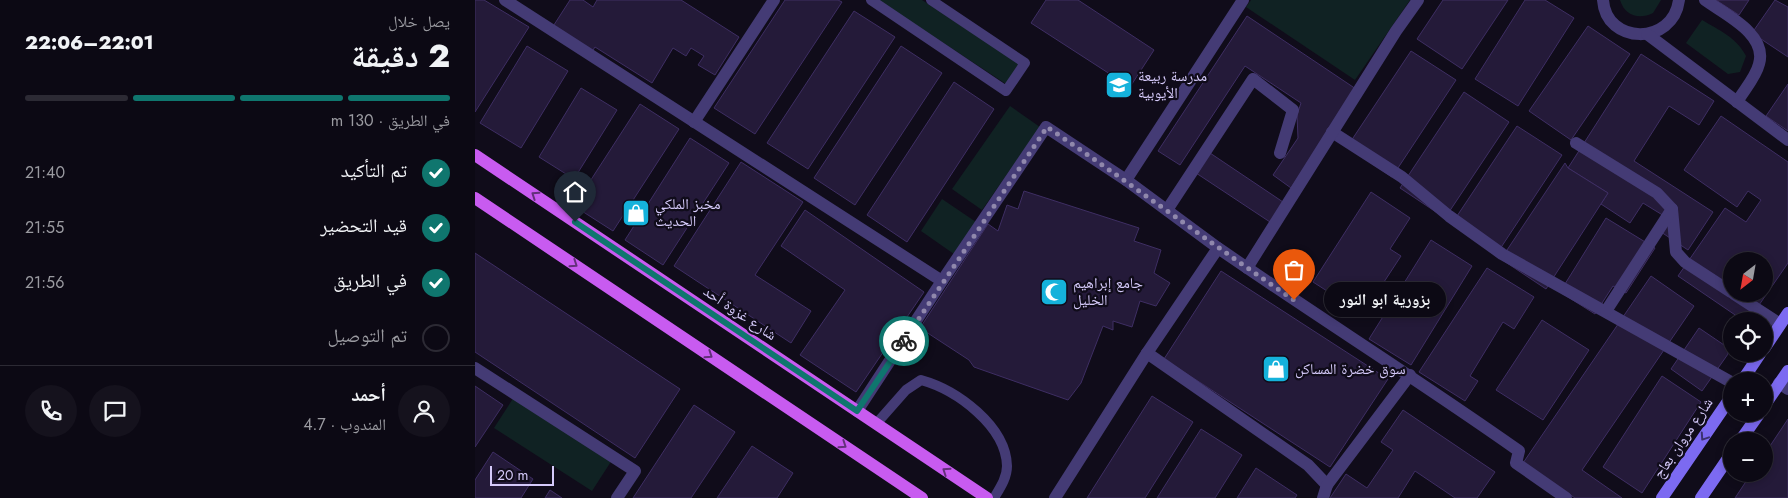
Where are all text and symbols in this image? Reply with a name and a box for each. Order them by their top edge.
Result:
text: يصل خلال [388,10,450,33]
text: 22:01–22:06 [25,29,154,56]
text: 2 دقيقة [351,33,450,79]
place label: مدرسة ربيعة الأيوبية [1138,65,1207,104]
school or university icon: مدرسة ربيعة الأيوبية [1104,70,1134,100]
text: في الطريق · 130 m [331,109,450,132]
text: تم التأكيد [341,157,407,184]
icon: check [422,159,450,187]
text: 21:40 [25,161,65,184]
pin [554,171,596,222]
icon: home [561,178,589,206]
one-way arrow [531,192,541,201]
place label: مخبز الملكي الحديث [655,193,721,232]
shop icon: مخبز الملكي الحديث [621,198,651,228]
text: قيد التحضير [320,212,407,239]
icon: check [422,214,450,242]
text: 21:55 [25,216,64,239]
pin [1273,249,1315,300]
north arrow [1723,252,1773,302]
map controls [1723,252,1773,482]
icon: bag [1280,256,1308,284]
one-way arrow [568,258,577,268]
text: في الطريق [333,267,407,294]
icon: check [422,269,450,297]
text: 21:56 [25,271,64,294]
place label: جامع إبراهيم الخليل [1073,272,1144,311]
mosque icon: جامع إبراهيم الخليل [1039,277,1069,307]
street label: شارع غزوة أحد [699,280,781,346]
callout: بزورية ابو النور [1324,282,1447,318]
text: بزورية ابو النور [1340,288,1430,311]
button: locate [1723,312,1773,362]
courier [879,316,929,366]
text: تم التوصيل [327,322,407,349]
icon: bike [890,327,918,355]
one-way arrow [703,349,712,358]
shop icon: سوق خضرة المساكن [1261,354,1291,384]
place label: سوق خضرة المساكن [1295,358,1406,380]
button: + [1723,372,1773,422]
text: أحمد [351,381,386,408]
button: phone [25,385,77,437]
button: chat [89,385,141,437]
button: person [398,385,450,437]
street label: شارع مروان بعاج [1648,393,1718,483]
text: المندوب · 4.7 [303,413,386,436]
one-way arrow [1701,431,1710,441]
button: − [1723,432,1773,482]
one-way arrow [838,439,847,449]
scale bar [490,463,554,486]
text: 20 m [497,465,529,485]
one-way arrow [942,468,952,477]

